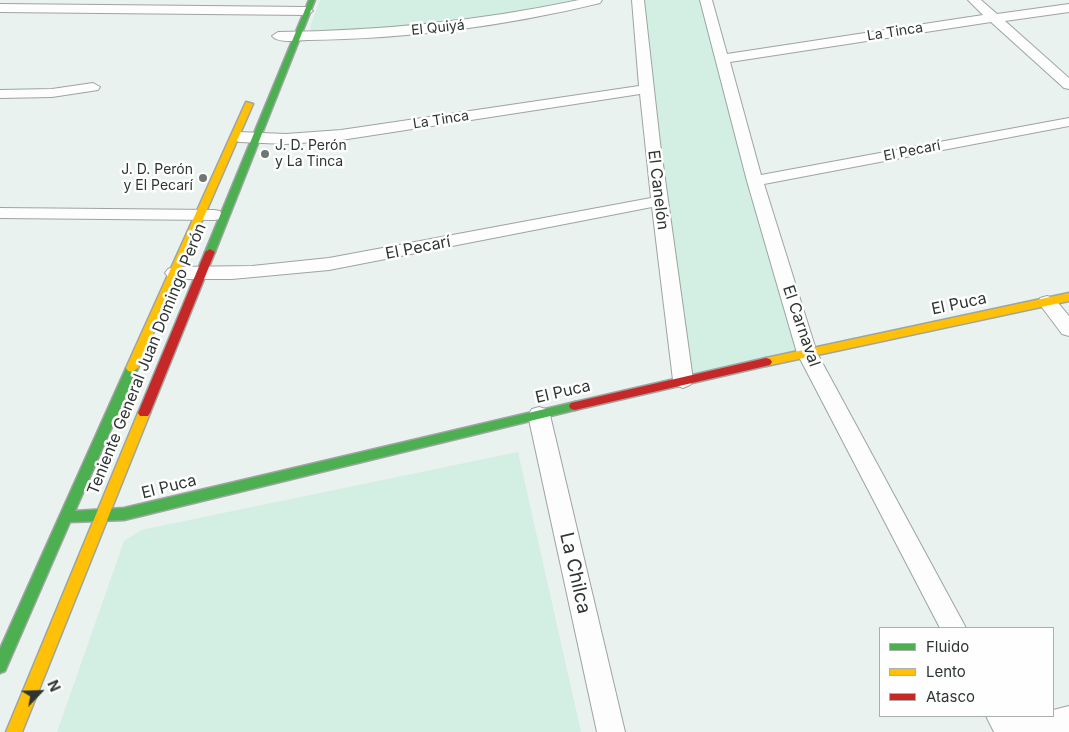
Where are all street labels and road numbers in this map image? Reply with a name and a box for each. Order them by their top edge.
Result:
street label: El Quiyá [410,17,466,39]
street label: La Tinca [866,19,924,45]
street label: La Tinca [412,107,470,133]
street label: El Pecarí [882,137,942,165]
street label: El Canelón [644,149,672,231]
street label: Teniente General Juan Domingo Perón [84,220,210,498]
street label: El Pecarí [384,232,452,264]
street label: El Carnaval [778,283,824,369]
street label: El Puca [930,289,988,319]
street label: El Puca [534,376,592,408]
street label: El Puca [140,471,198,503]
street label: La Chilca [555,530,595,616]

